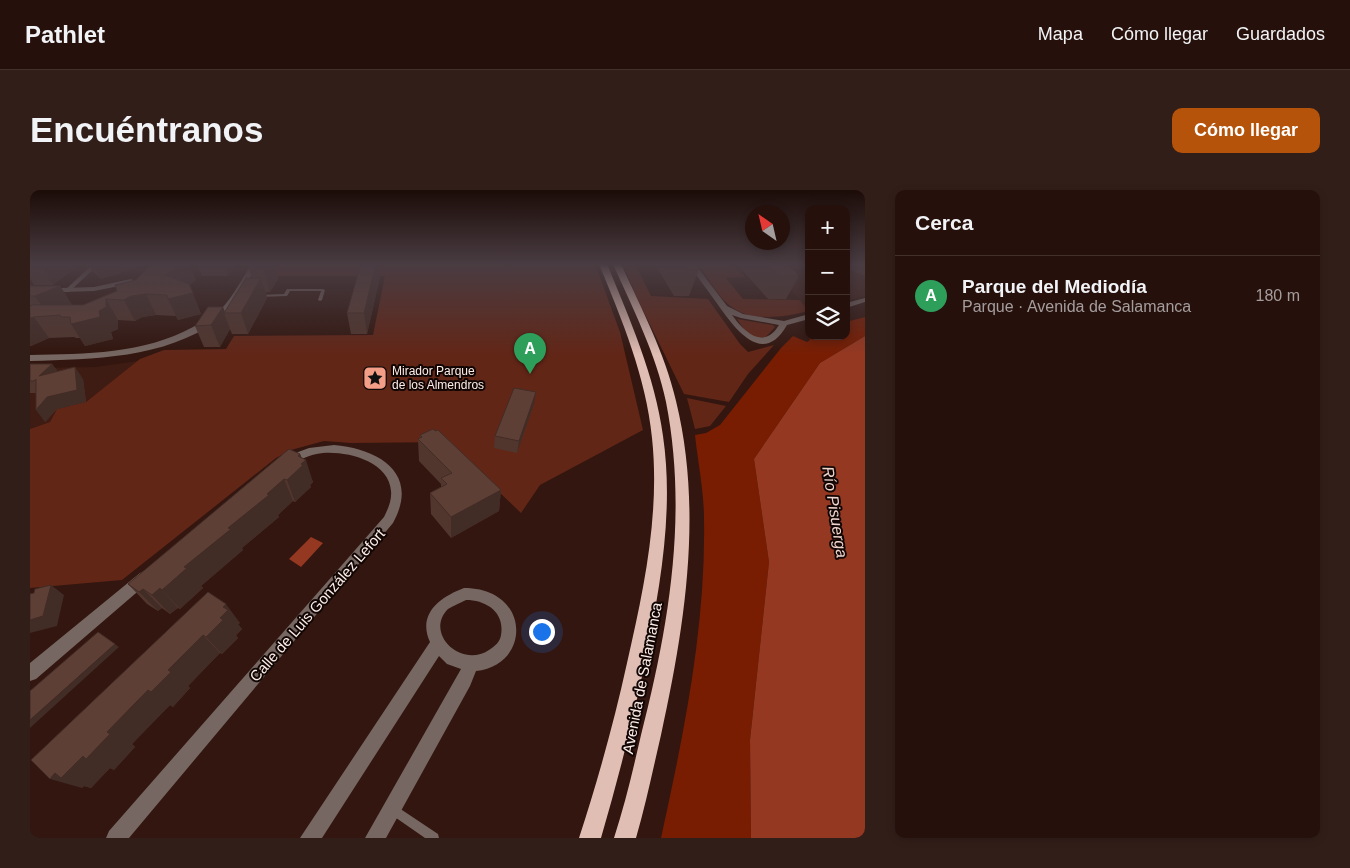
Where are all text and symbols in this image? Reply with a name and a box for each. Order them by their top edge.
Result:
text: Pathlet [25,21,105,48]
text: Mapa [1038,24,1083,44]
text: Cómo llegar [1111,24,1208,44]
text: Guardados [1236,24,1325,44]
button: Cómo llegar [1172,108,1320,153]
text: Encuéntranos [30,110,263,149]
north arrow [745,205,790,250]
map controls [805,205,850,340]
button: + [805,205,850,250]
text: Cerca [915,211,973,234]
button: − [805,250,850,295]
text: Parque del Mediodía [962,276,1147,297]
text: A [925,287,937,304]
text: 180 m [1256,287,1300,304]
button: layers [805,295,850,340]
text: Parque · Avenida de Salamanca [962,298,1191,315]
pin: A [514,333,546,374]
place label: Mirador Parque de los Almendros [392,364,484,392]
place icon: Mirador Parque de los Almendros [362,365,388,391]
water label: Río Pisuerga [819,465,851,559]
street label: Calle de Luis González Lefort [246,525,389,685]
street label: Avenida de Salamanca [619,600,665,755]
your location [529,619,555,645]

